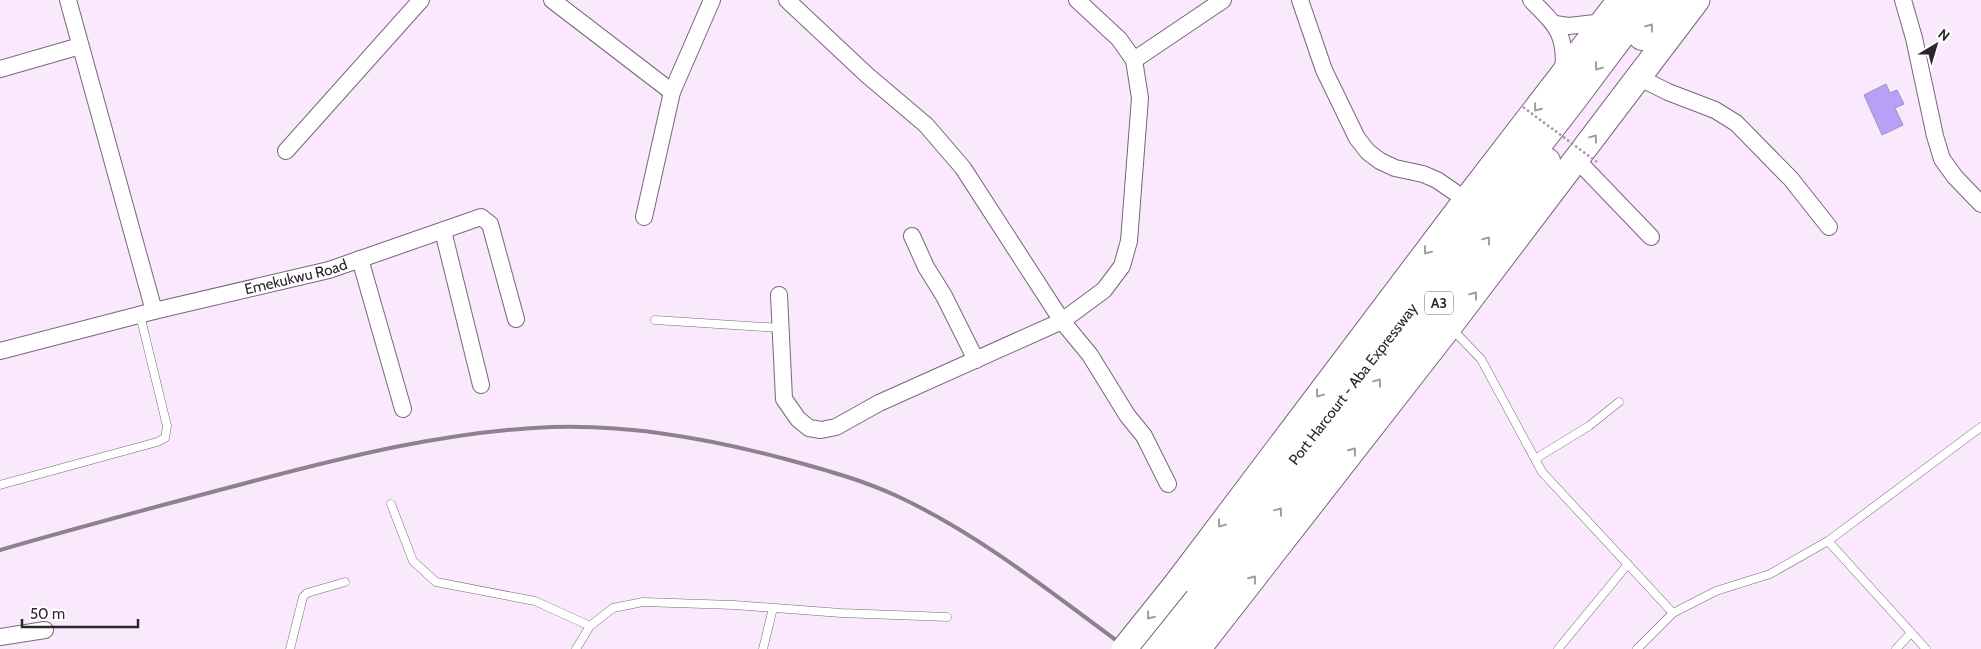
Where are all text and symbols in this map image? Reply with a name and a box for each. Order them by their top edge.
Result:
north arrow [1911,20,1961,70]
one-way arrow [1644,23,1653,33]
text: N [1935,25,1953,45]
one-way arrow [1595,61,1604,71]
one-way arrow [1534,102,1543,112]
one-way arrow [1588,134,1597,144]
one-way arrow [1482,236,1491,245]
one-way arrow [1425,245,1433,254]
street label: Emekukwu Road [243,255,350,298]
one-way arrow [1468,291,1477,301]
road number: A3 [1425,292,1453,314]
street label: Port Harcourt - Aba Expressway [1285,299,1422,469]
one-way arrow [1372,378,1381,388]
one-way arrow [1316,388,1324,397]
one-way arrow [1348,448,1356,457]
one-way arrow [1273,507,1282,517]
one-way arrow [1218,518,1227,528]
one-way arrow [1248,576,1256,585]
scale bar [22,596,139,628]
text: 50 m [30,605,65,623]
one-way arrow [1148,610,1156,619]

